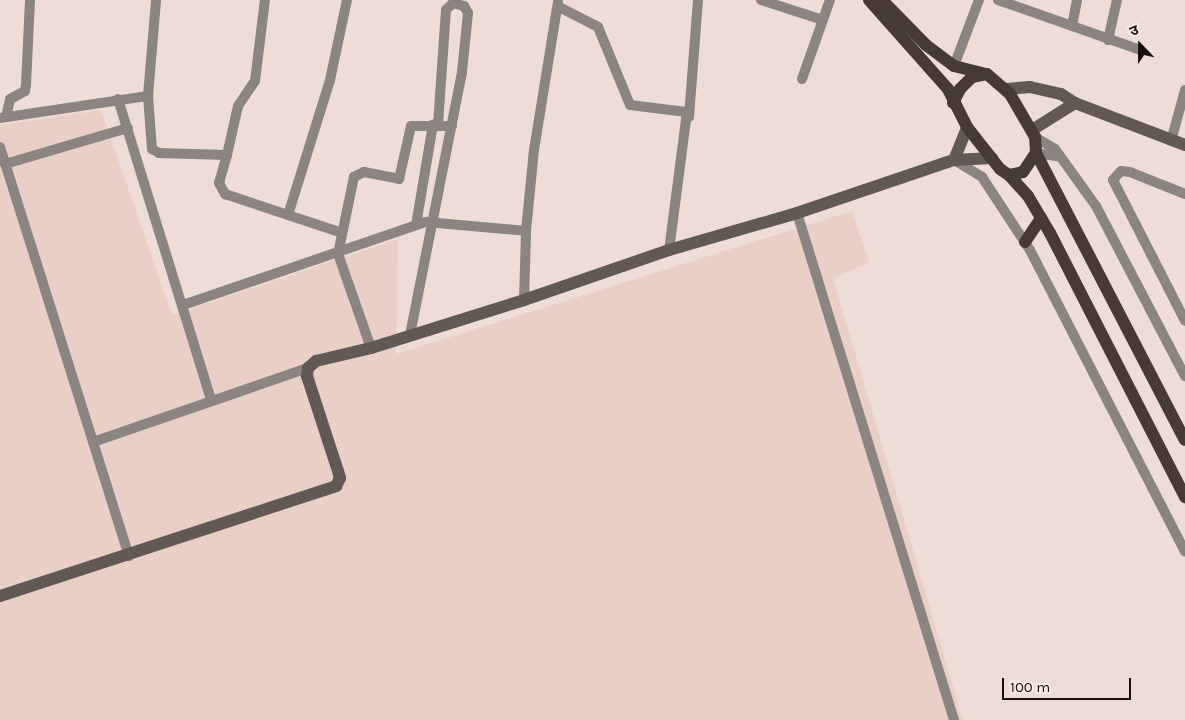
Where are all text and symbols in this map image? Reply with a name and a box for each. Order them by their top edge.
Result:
north arrow [1115,20,1165,70]
text: उ [1127,21,1141,40]
scale bar [1005,668,1134,700]
text: 100 m [1010,678,1050,696]

